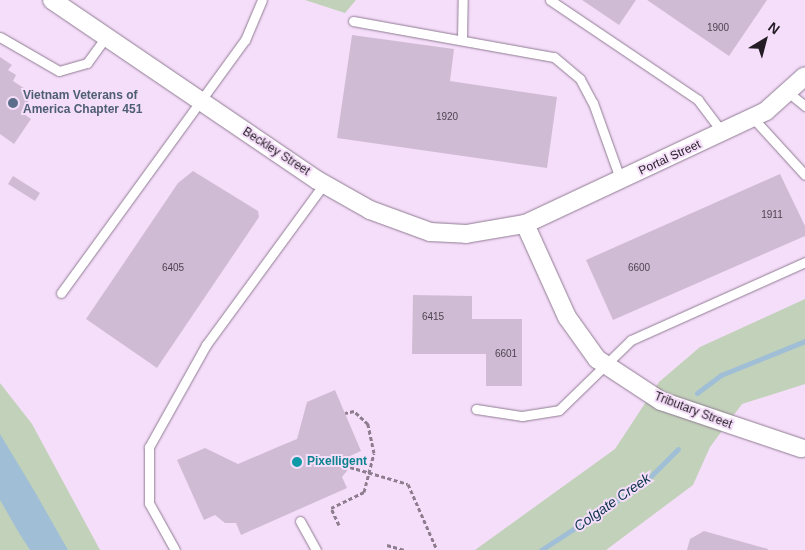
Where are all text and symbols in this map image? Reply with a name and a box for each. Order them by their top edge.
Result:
north arrow [740,15,790,65]
text: N [765,19,783,37]
house number: 1900 [707,22,729,34]
place label: Vietnam Veterans of America Chapter 451 [23,89,142,117]
marker: Vietnam Veterans of America Chapter 451 [7,97,19,109]
house number: 1920 [436,111,458,123]
street label: Beckley Street [240,125,312,179]
street label: Portal Street [637,137,703,179]
house number: 1911 [761,209,783,221]
house number: 6405 [162,262,184,274]
house number: 6600 [628,262,650,274]
house number: 6415 [422,311,444,323]
house number: 6601 [495,348,517,360]
street label: Tributary Street [652,390,734,432]
place label: Pixelligent [307,455,367,469]
marker: Pixelligent [291,456,303,468]
water label: Colgate Creek [571,469,653,535]

